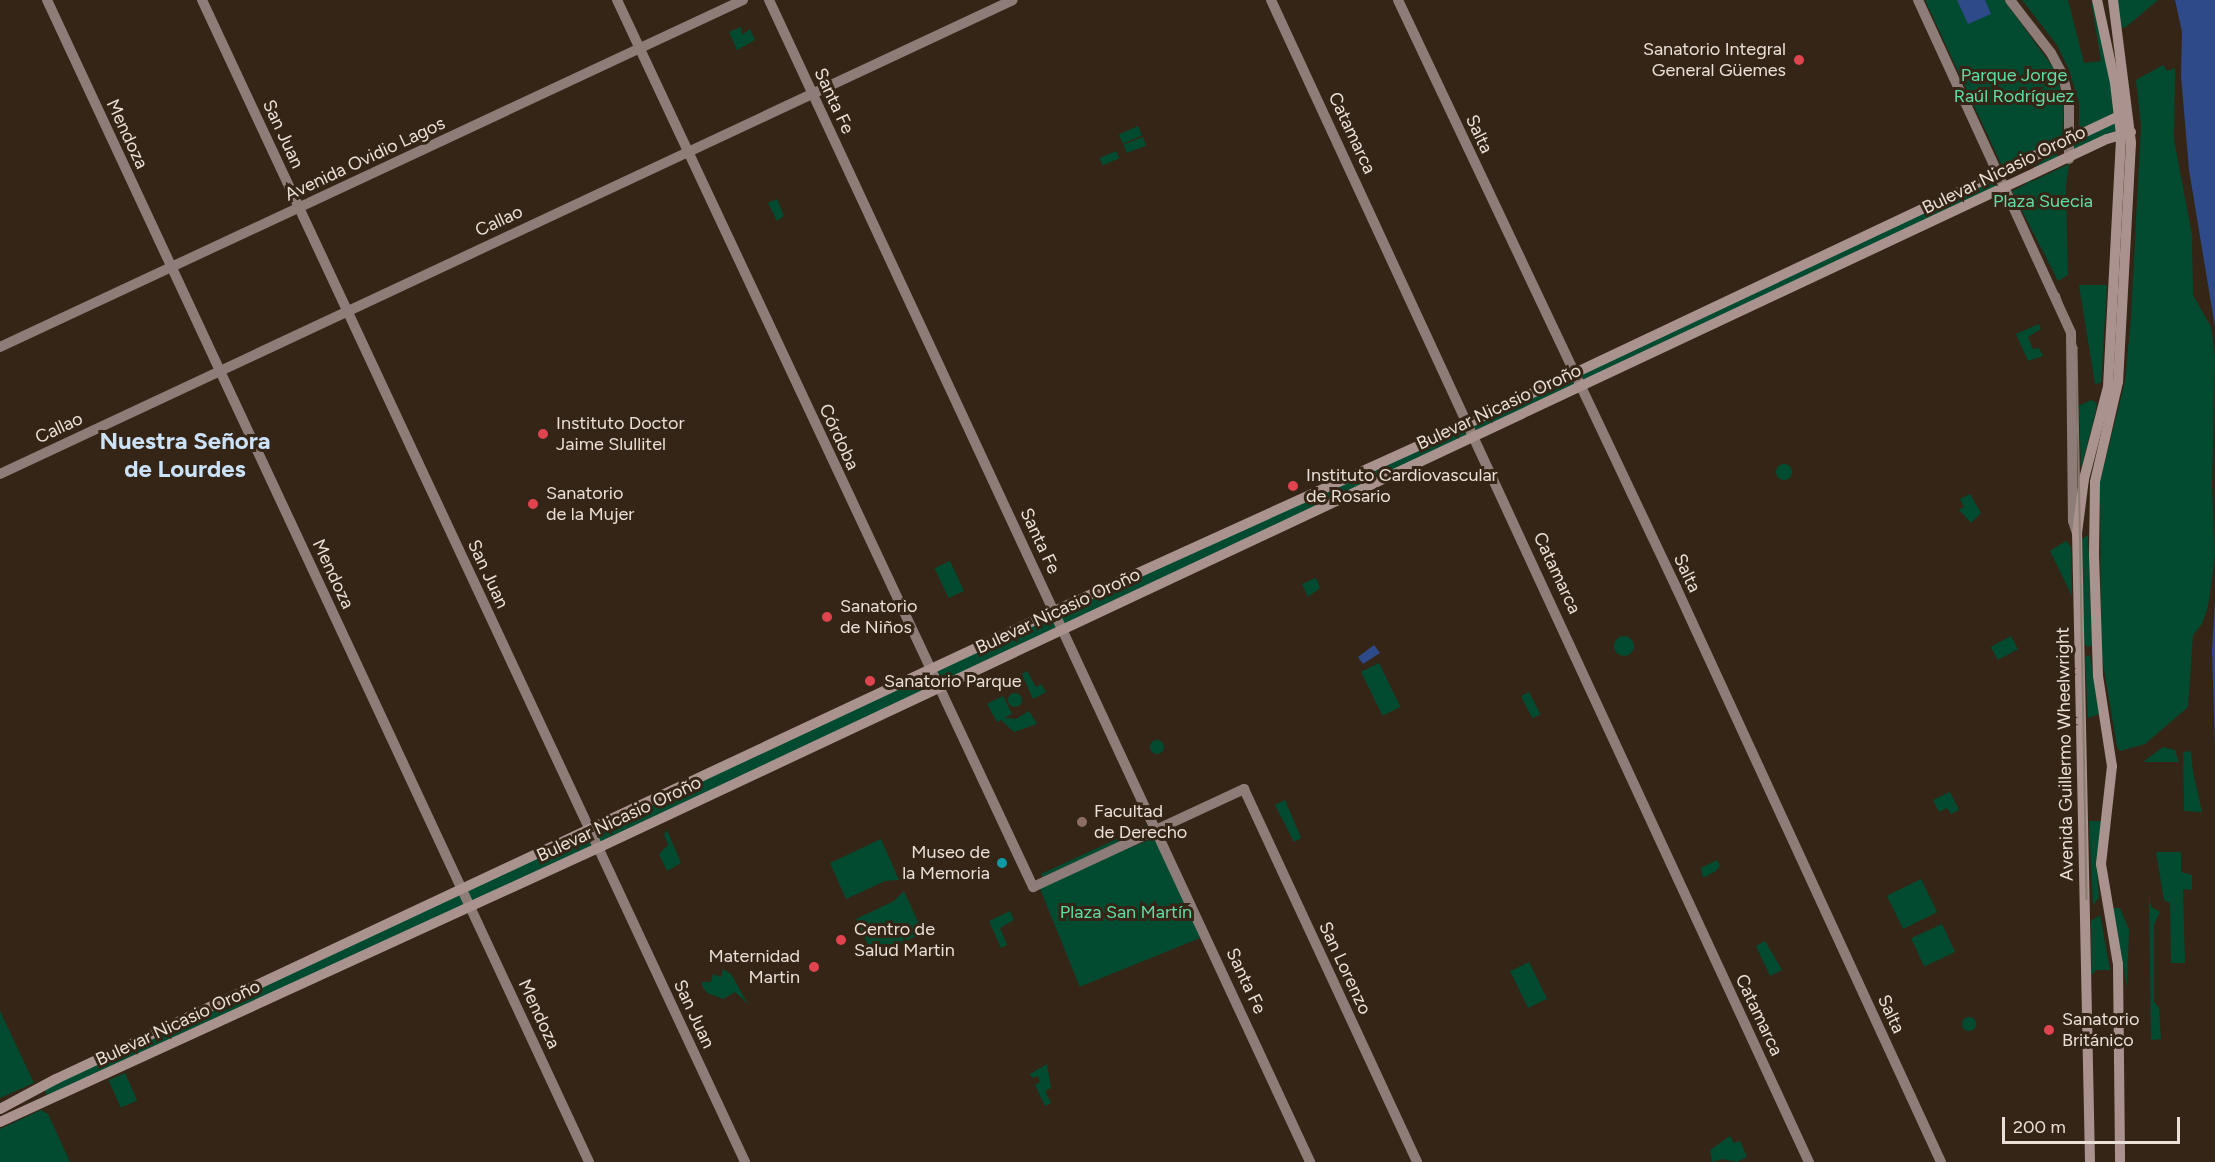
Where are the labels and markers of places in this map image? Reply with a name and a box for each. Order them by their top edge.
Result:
place label: Sanatorio Integral General Güemes [1643,39,1786,82]
marker: Sanatorio Integral General Güemes [1790,51,1808,69]
place label: Instituto Doctor Jaime Slullitel [556,413,685,456]
marker: Instituto Doctor Jaime Slullitel [534,425,552,443]
place label: Instituto Cardiovascular de Rosario [1306,465,1498,508]
marker: Instituto Cardiovascular de Rosario [1284,477,1302,495]
place label: Sanatorio de la Mujer [546,483,634,526]
marker: Sanatorio de la Mujer [524,495,542,513]
place label: Sanatorio de Niños [840,596,917,638]
marker: Sanatorio de Niños [818,608,836,626]
place label: Sanatorio Parque [884,670,1022,692]
marker: Sanatorio Parque [861,672,879,690]
place label: Facultad de Derecho [1094,801,1187,844]
marker: Facultad de Derecho [1075,815,1089,829]
place label: Museo de la Memoria [902,842,990,884]
marker: Museo de la Memoria [995,856,1009,870]
place label: Centro de Salud Martin [854,919,955,962]
marker: Centro de Salud Martin [832,931,850,949]
place label: Maternidad Martin [708,946,800,988]
marker: Maternidad Martin [805,958,823,976]
place label: Sanatorio Británico [2062,1009,2139,1052]
marker: Sanatorio Británico [2040,1021,2058,1039]

